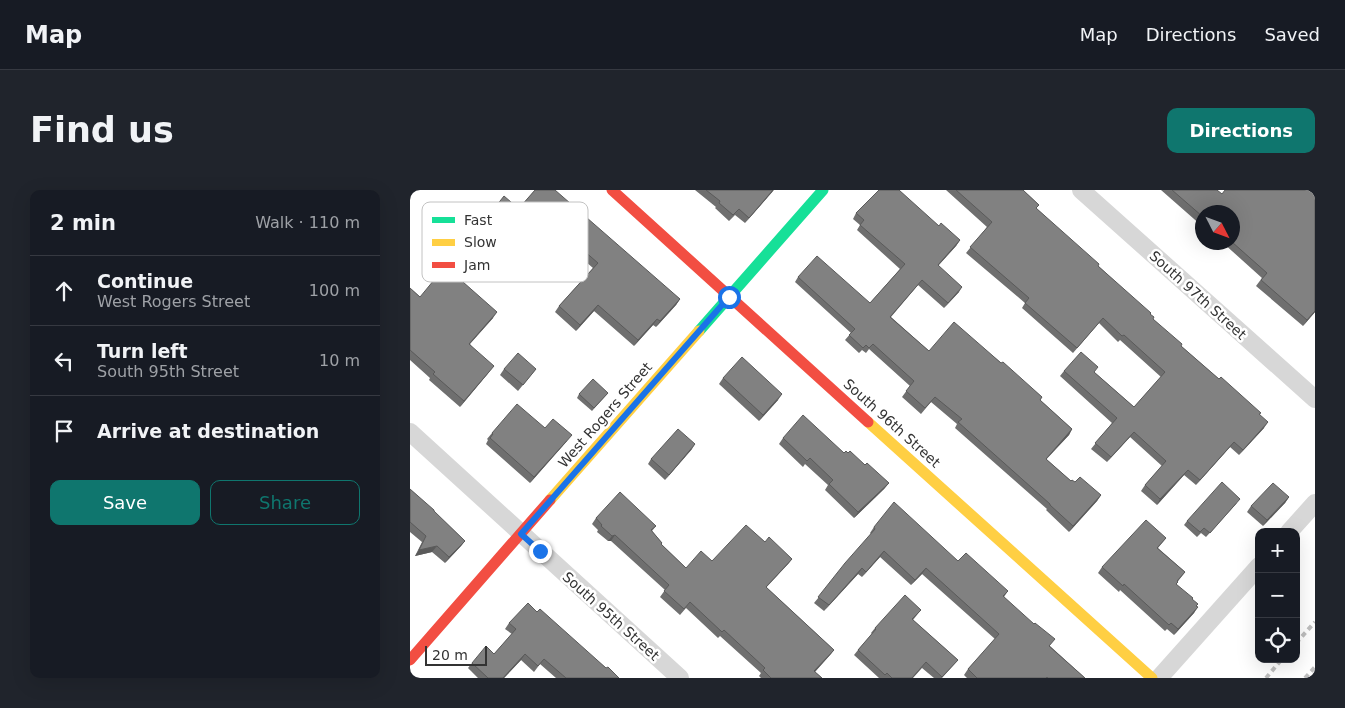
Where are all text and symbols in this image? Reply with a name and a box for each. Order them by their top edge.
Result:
text: Map [25,21,82,49]
text: Map [1080,24,1118,45]
text: Directions [1146,24,1236,45]
text: Saved [1264,24,1320,45]
button: Directions [1167,108,1315,153]
text: Find us [30,110,174,150]
legend [422,202,588,282]
north arrow [1195,205,1240,250]
text: 2 min [50,211,116,235]
text: Fast [464,212,493,228]
text: Walk · 110 m [255,213,360,232]
text: Slow [464,234,497,250]
street label: South 97th Street [1146,247,1250,343]
text: Jam [463,257,490,273]
text: Continue [97,270,193,292]
icon: ahead [50,277,78,305]
text: 100 m [309,281,360,300]
route start [718,286,741,309]
text: West Rogers Street [97,292,250,311]
text: Turn left [97,340,188,362]
icon: left [50,347,78,375]
text: 10 m [319,351,360,370]
street label: West Rogers Street [555,359,655,471]
text: South 95th Street [97,362,239,381]
street label: South 96th Street [840,375,944,471]
icon: arrive [50,417,78,445]
text: Arrive at destination [97,420,319,442]
button: Save [50,480,200,525]
button: Share [210,480,360,525]
map controls [1255,528,1300,663]
button: + [1255,528,1300,573]
route end [529,540,552,563]
street label: South 95th Street [559,568,663,664]
button: − [1255,573,1300,618]
button: locate [1255,618,1300,663]
scale bar [425,643,488,666]
text: 20 m [432,647,468,663]

